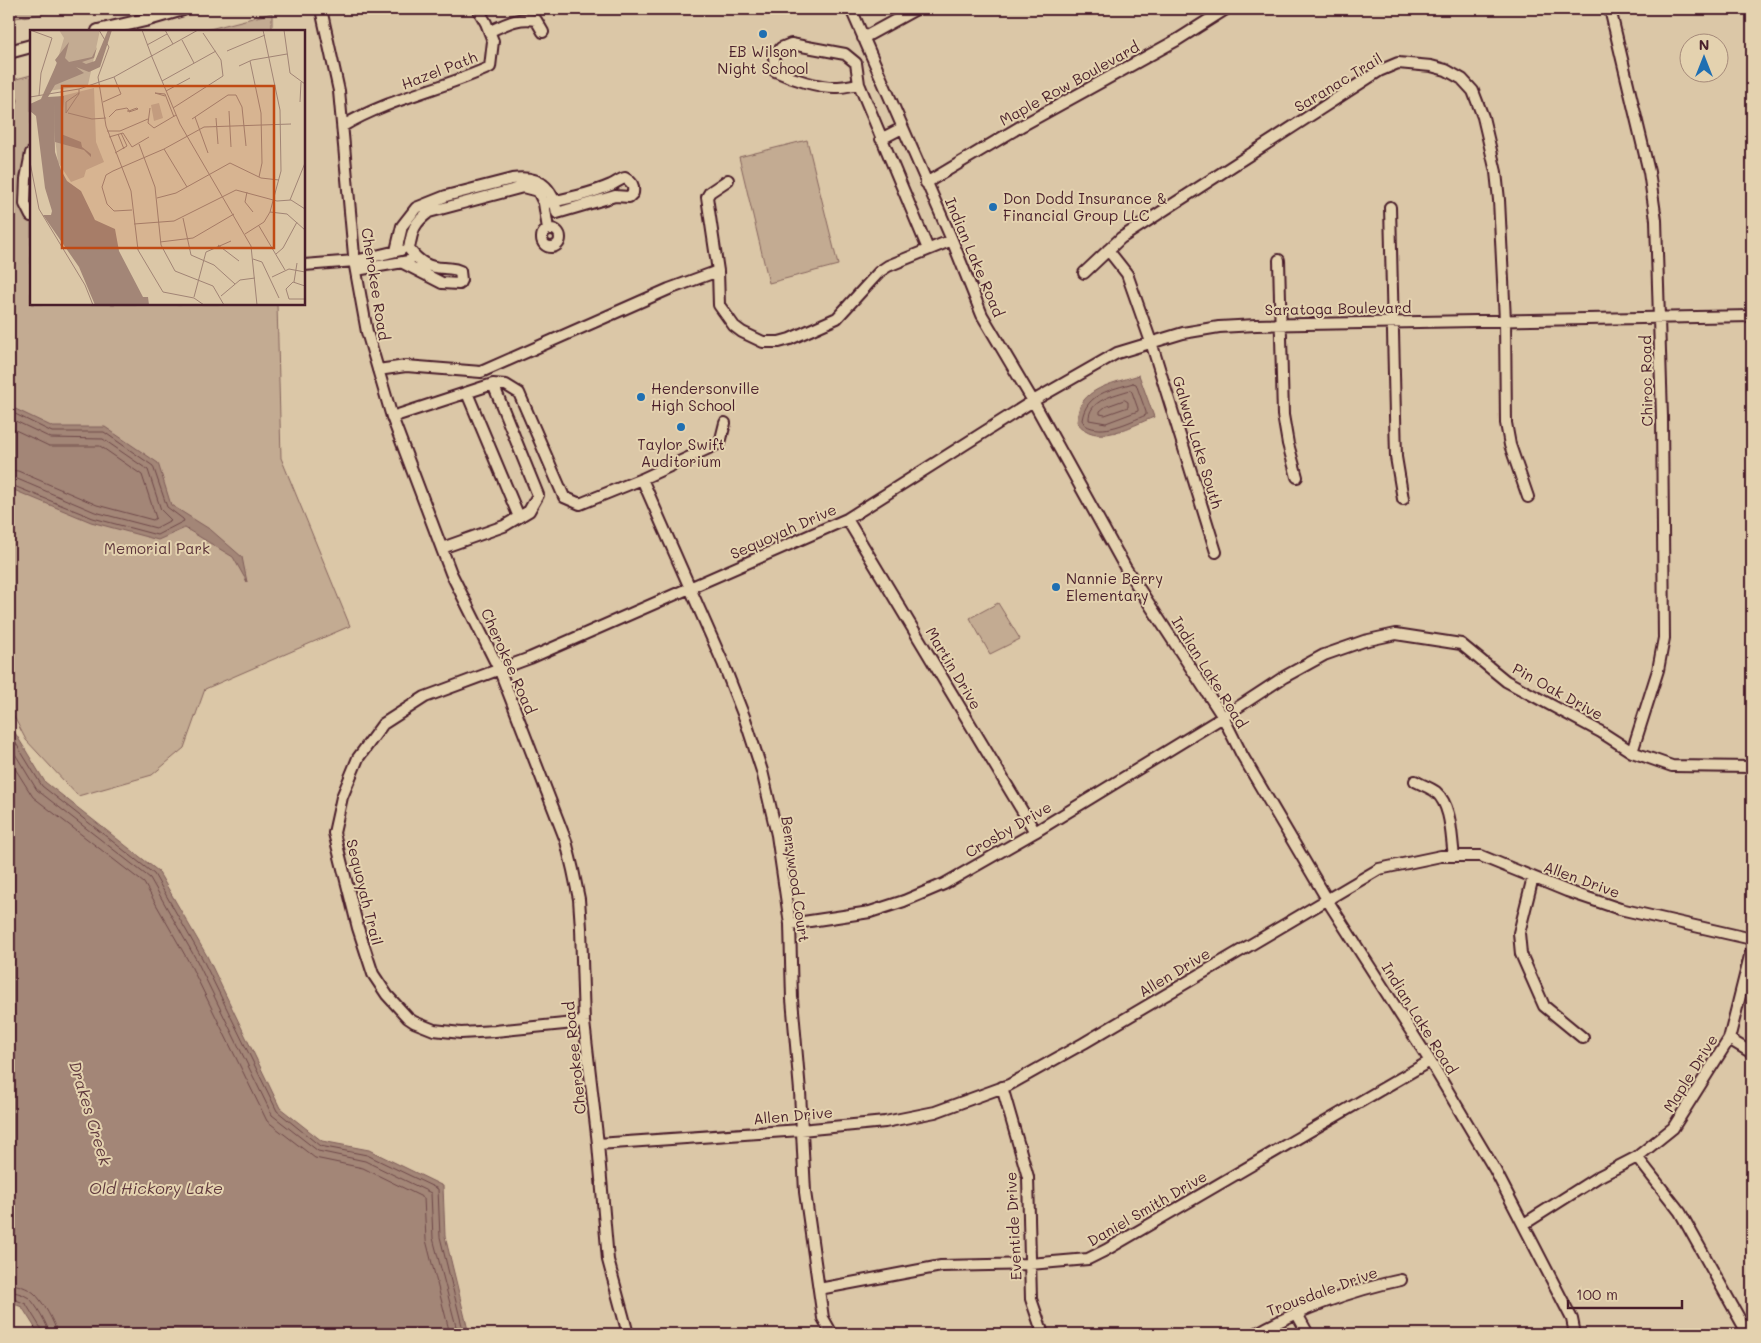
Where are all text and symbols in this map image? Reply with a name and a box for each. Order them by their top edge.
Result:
marker: EB Wilson Night School [757,28,769,40]
inset map [30,30,305,305]
north arrow [1678,32,1728,82]
text: N [1699,35,1709,54]
street label: Maple Row Boulevard [995,36,1143,130]
place label: EB Wilson Night School [717,41,809,78]
street label: Hazel Path [398,46,480,94]
street label: Saranac Trail [1290,48,1386,116]
place label: Don Dodd Insurance & Financial Group LLC [1003,188,1168,225]
street label: Indian Lake Road [941,194,1009,320]
marker: Don Dodd Insurance & Financial Group LLC [987,201,999,213]
street label: Cherokee Road [357,226,395,342]
street label: Saratoga Boulevard [1264,297,1412,319]
street label: Chiroc Road [1635,335,1657,427]
street label: Galway Lake South [1168,373,1228,511]
place label: Hendersonville High School [651,378,759,415]
marker: Hendersonville High School [635,391,647,403]
marker: Taylor Swift Auditorium [675,421,687,433]
place label: Taylor Swift Auditorium [637,434,725,471]
street label: Sequoyah Drive [727,499,839,563]
park label: Memorial Park [104,538,210,558]
place label: Nannie Berry Elementary [1066,568,1163,605]
marker: Nannie Berry Elementary [1050,581,1062,593]
street label: Cherokee Road [477,605,541,717]
street label: Indian Lake Road [1168,612,1252,732]
street label: Martin Drive [922,623,986,713]
street label: Pin Oak Drive [1509,658,1607,724]
street label: Crosby Drive [961,796,1055,862]
street label: Berrywood Court [777,815,815,943]
street label: Sequoyah Trail [342,837,388,947]
street label: Allen Drive [1541,856,1623,902]
street label: Allen Drive [1135,943,1213,1001]
street label: Indian Lake Road [1378,958,1462,1078]
street label: Cherokee Road [558,1000,590,1116]
street label: Maple Drive [1658,1030,1722,1116]
water label: Drakes Creek [65,1058,117,1168]
street label: Allen Drive [752,1102,834,1128]
street label: Daniel Smith Drive [1084,1166,1210,1250]
street label: Eventide Drive [1000,1171,1026,1281]
water label: Old Hickory Lake [89,1177,223,1198]
street label: Trousdale Drive [1264,1262,1380,1320]
scale bar [1568,1278,1682,1310]
text: 100 m [1576,1284,1618,1304]

